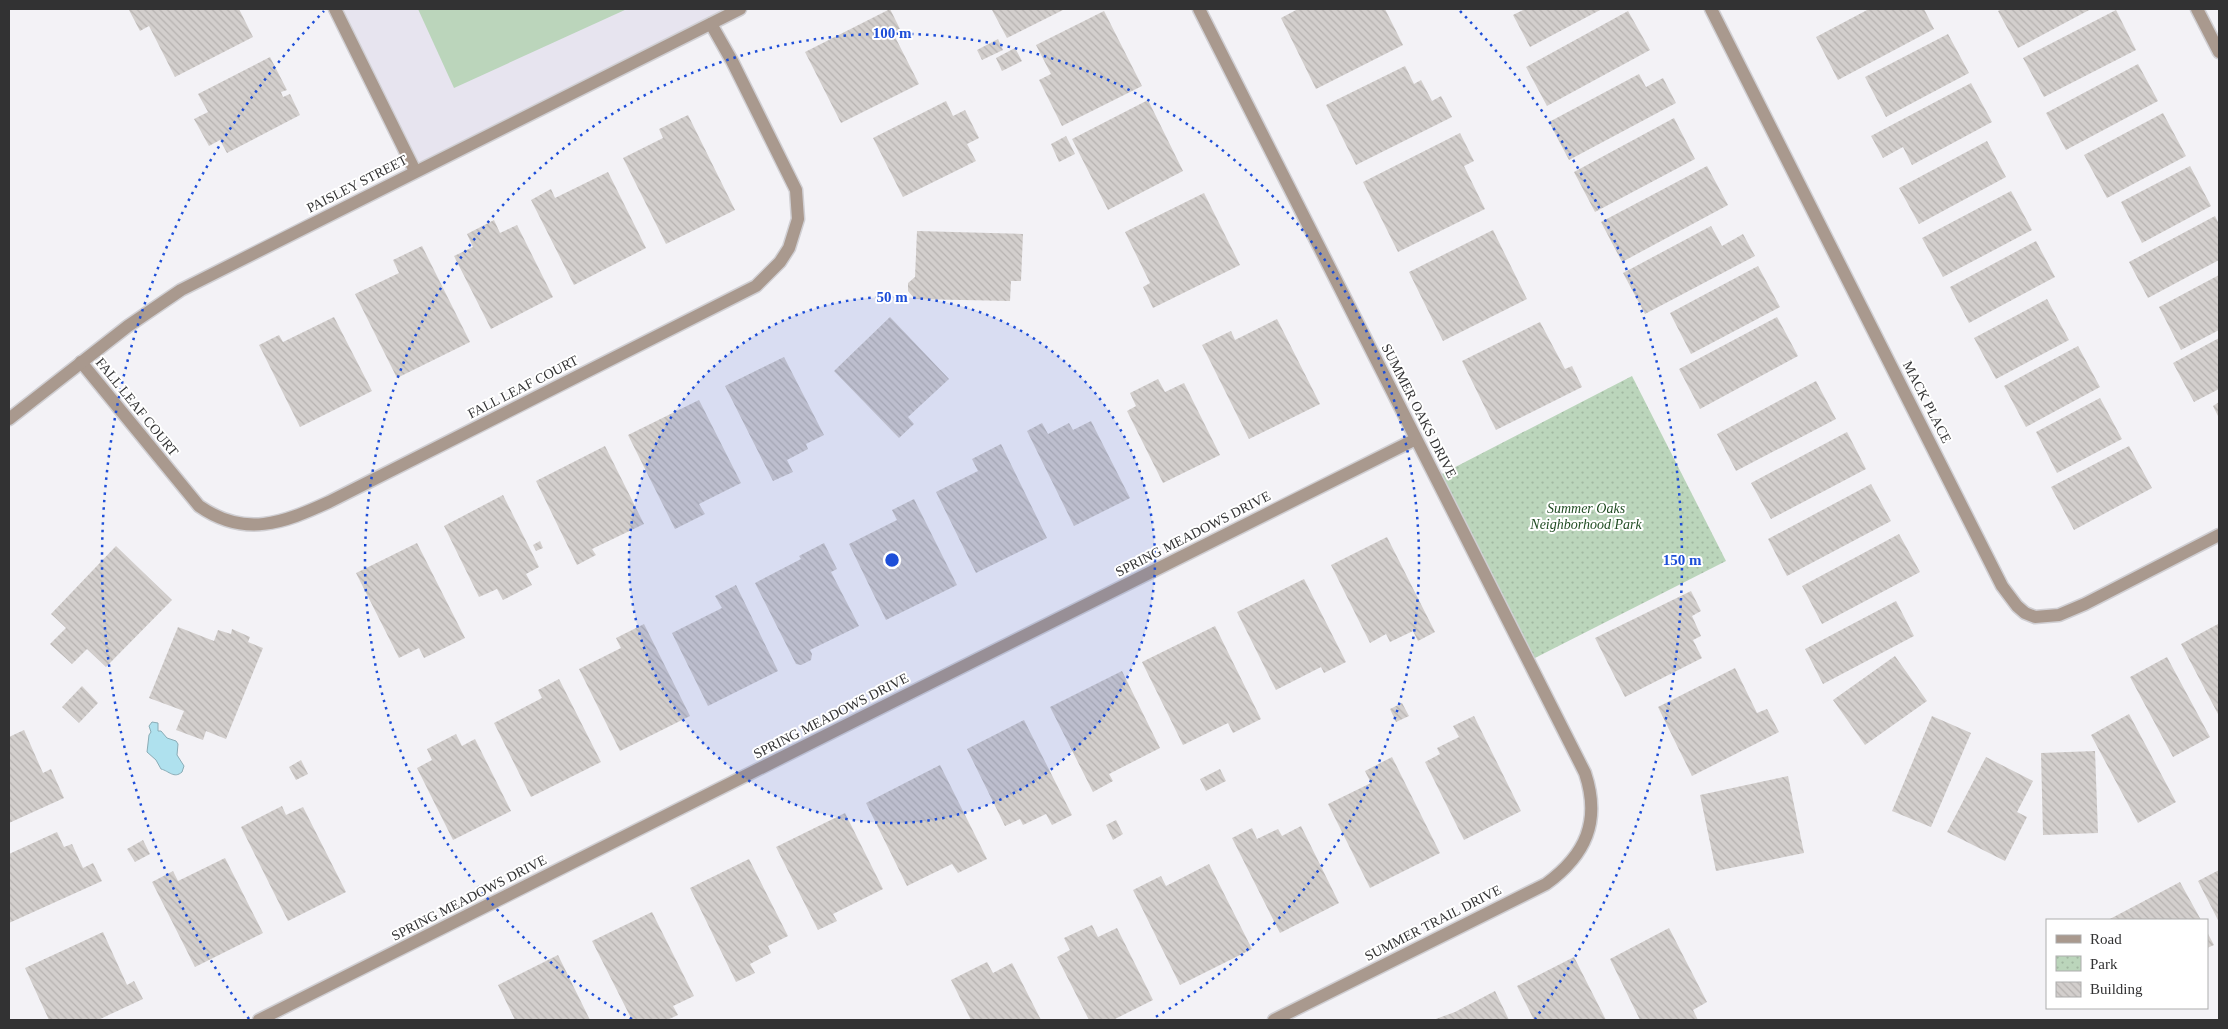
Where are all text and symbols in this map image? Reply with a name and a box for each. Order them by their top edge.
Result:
text: 100 m [873,25,912,41]
street label: PAISLEY STREET [304,152,410,216]
text: 50 m [876,289,908,305]
street label: SUMMER OAKS DRIVE [1379,341,1459,481]
street label: FALL LEAF COURT [465,352,581,421]
street label: FALL LEAF COURT [93,355,182,459]
street label: MACK PLACE [1900,359,1954,445]
street label: SPRING MEADOWS DRIVE [1113,488,1273,580]
park label: Summer Oaks Neighborhood Park [1529,501,1642,532]
centre of rings [883,551,901,569]
text: 150 m [1663,552,1702,568]
street label: SPRING MEADOWS DRIVE [751,670,911,762]
street label: SPRING MEADOWS DRIVE [389,852,549,944]
street label: SUMMER TRAIL DRIVE [1362,882,1504,964]
legend [2046,919,2208,1009]
text: Road [2090,931,2122,947]
text: Park [2090,956,2118,972]
text: Building [2090,981,2143,997]

